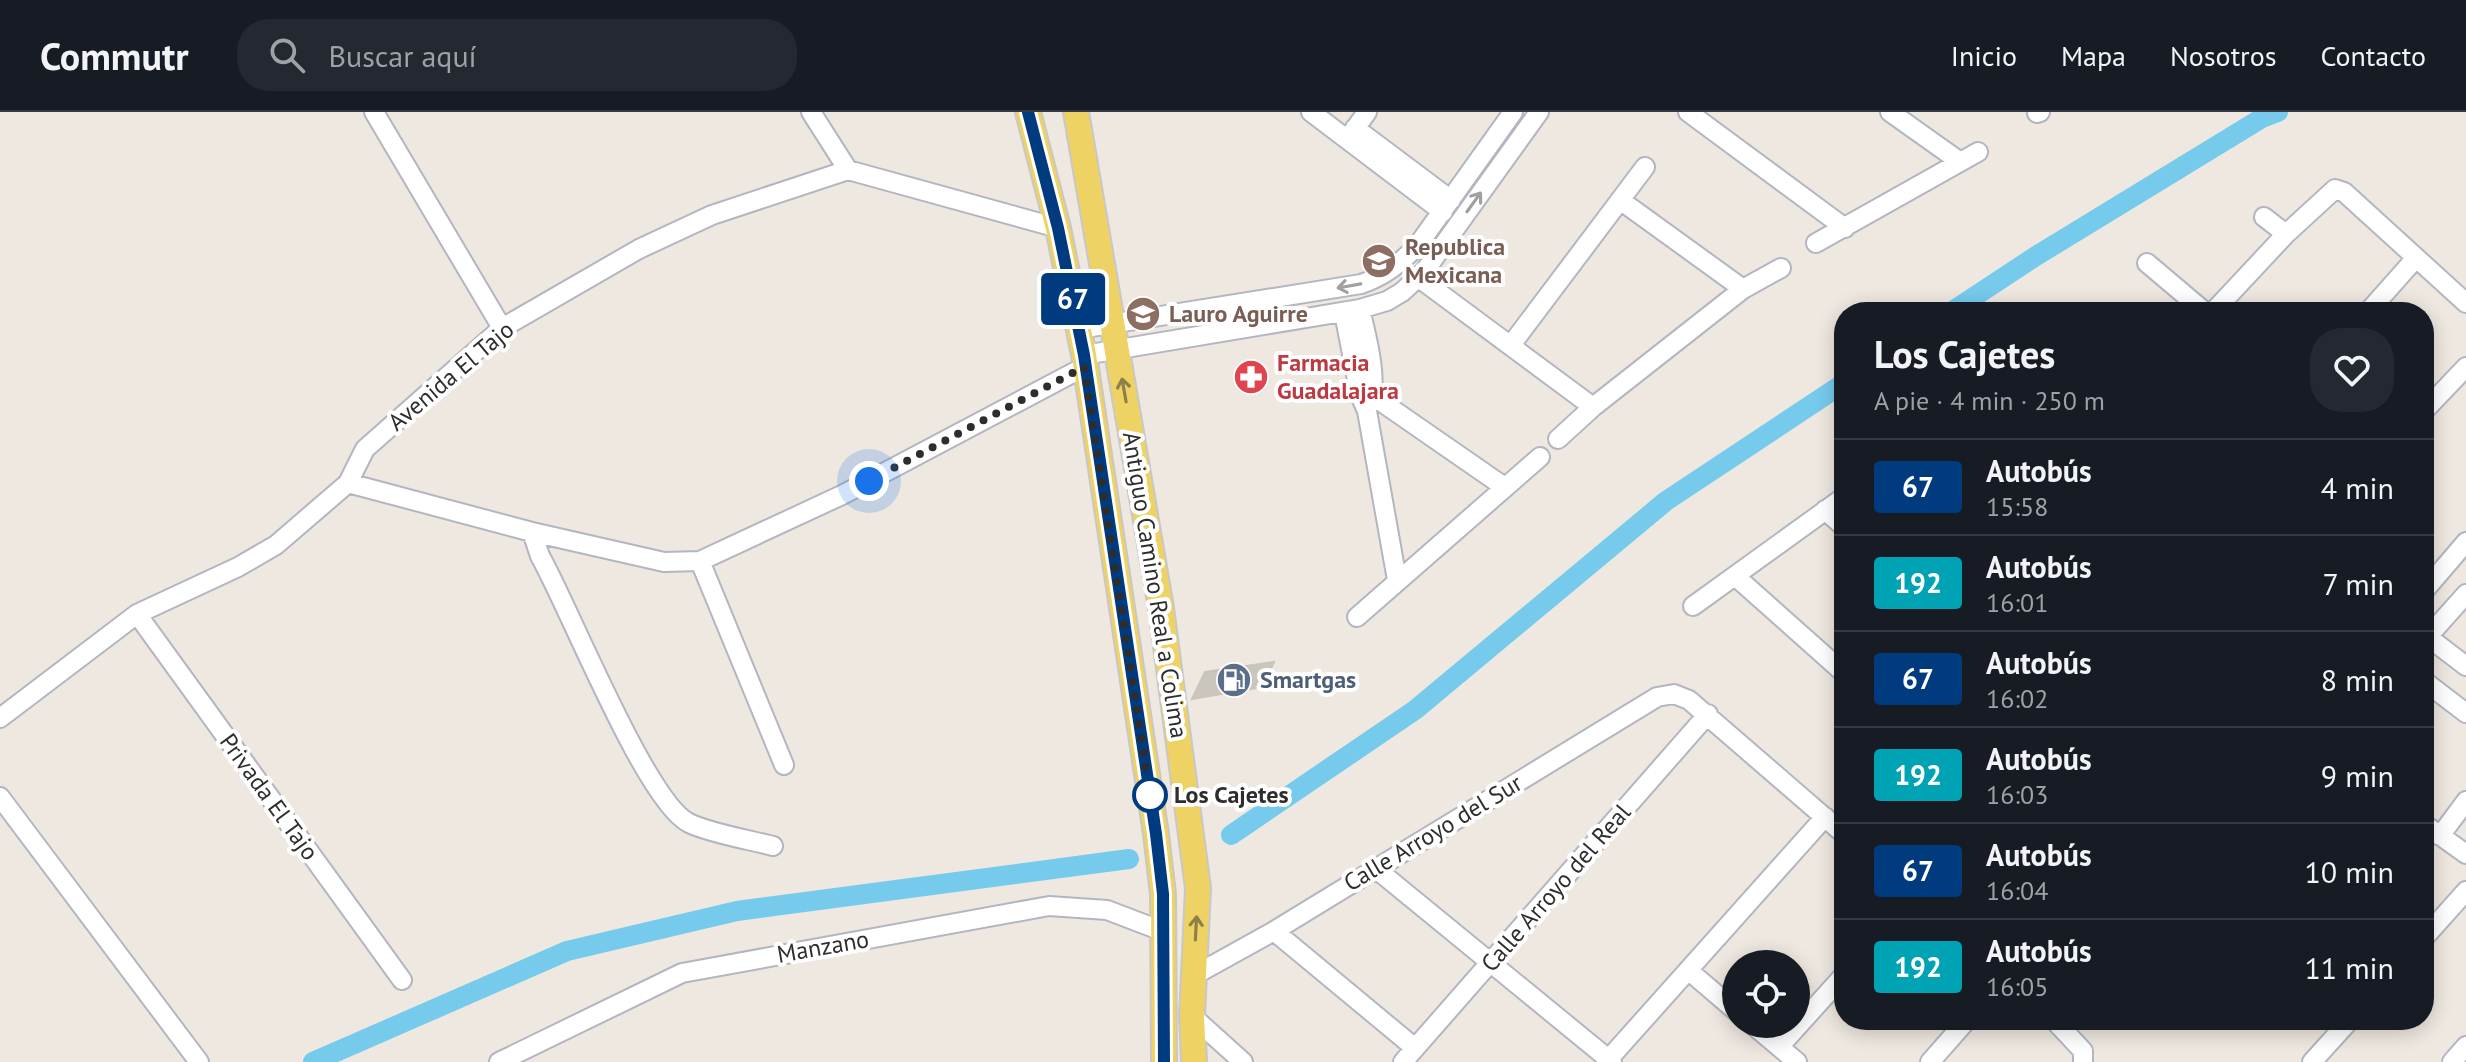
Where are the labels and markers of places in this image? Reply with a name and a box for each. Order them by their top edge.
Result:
place label: Republica Mexicana [1405,231,1505,290]
school or university icon: Republica Mexicana [1360,242,1398,280]
school or university icon: Lauro Aguirre [1124,295,1162,333]
place label: Lauro Aguirre [1169,298,1308,329]
place label: Farmacia Guadalajara [1277,347,1399,406]
pharmacy icon: Farmacia Guadalajara [1232,358,1270,396]
fuel station icon: Smartgas [1215,661,1253,699]
place label: Smartgas [1260,664,1356,695]
marker: Los Cajetes [1133,778,1167,812]
place label: Los Cajetes [1174,779,1289,810]

